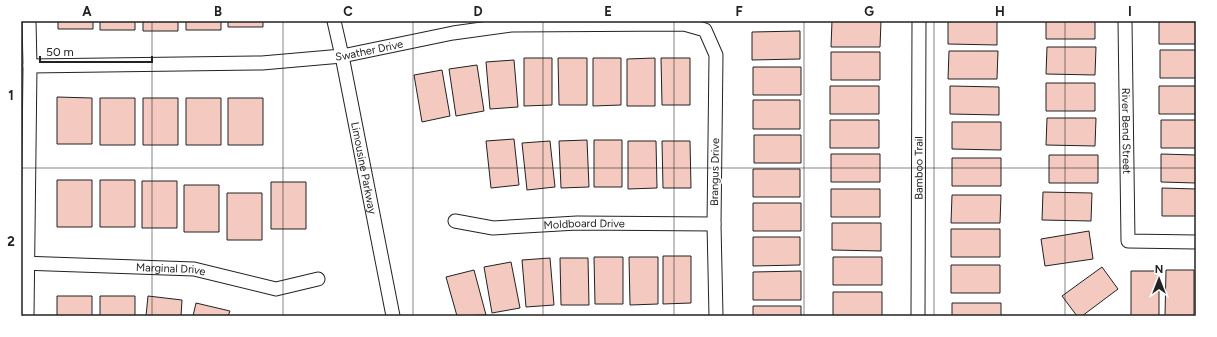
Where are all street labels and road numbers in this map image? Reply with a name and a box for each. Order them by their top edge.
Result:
street label: Swather Drive [335,37,404,63]
street label: River Bend Street [1119,88,1134,174]
street label: Limousine Parkway [349,121,379,215]
street label: Bamboo Trail [912,136,925,200]
street label: Brangus Drive [708,138,722,206]
street label: Moldboard Drive [543,216,625,231]
street label: Marginal Drive [136,260,207,278]

